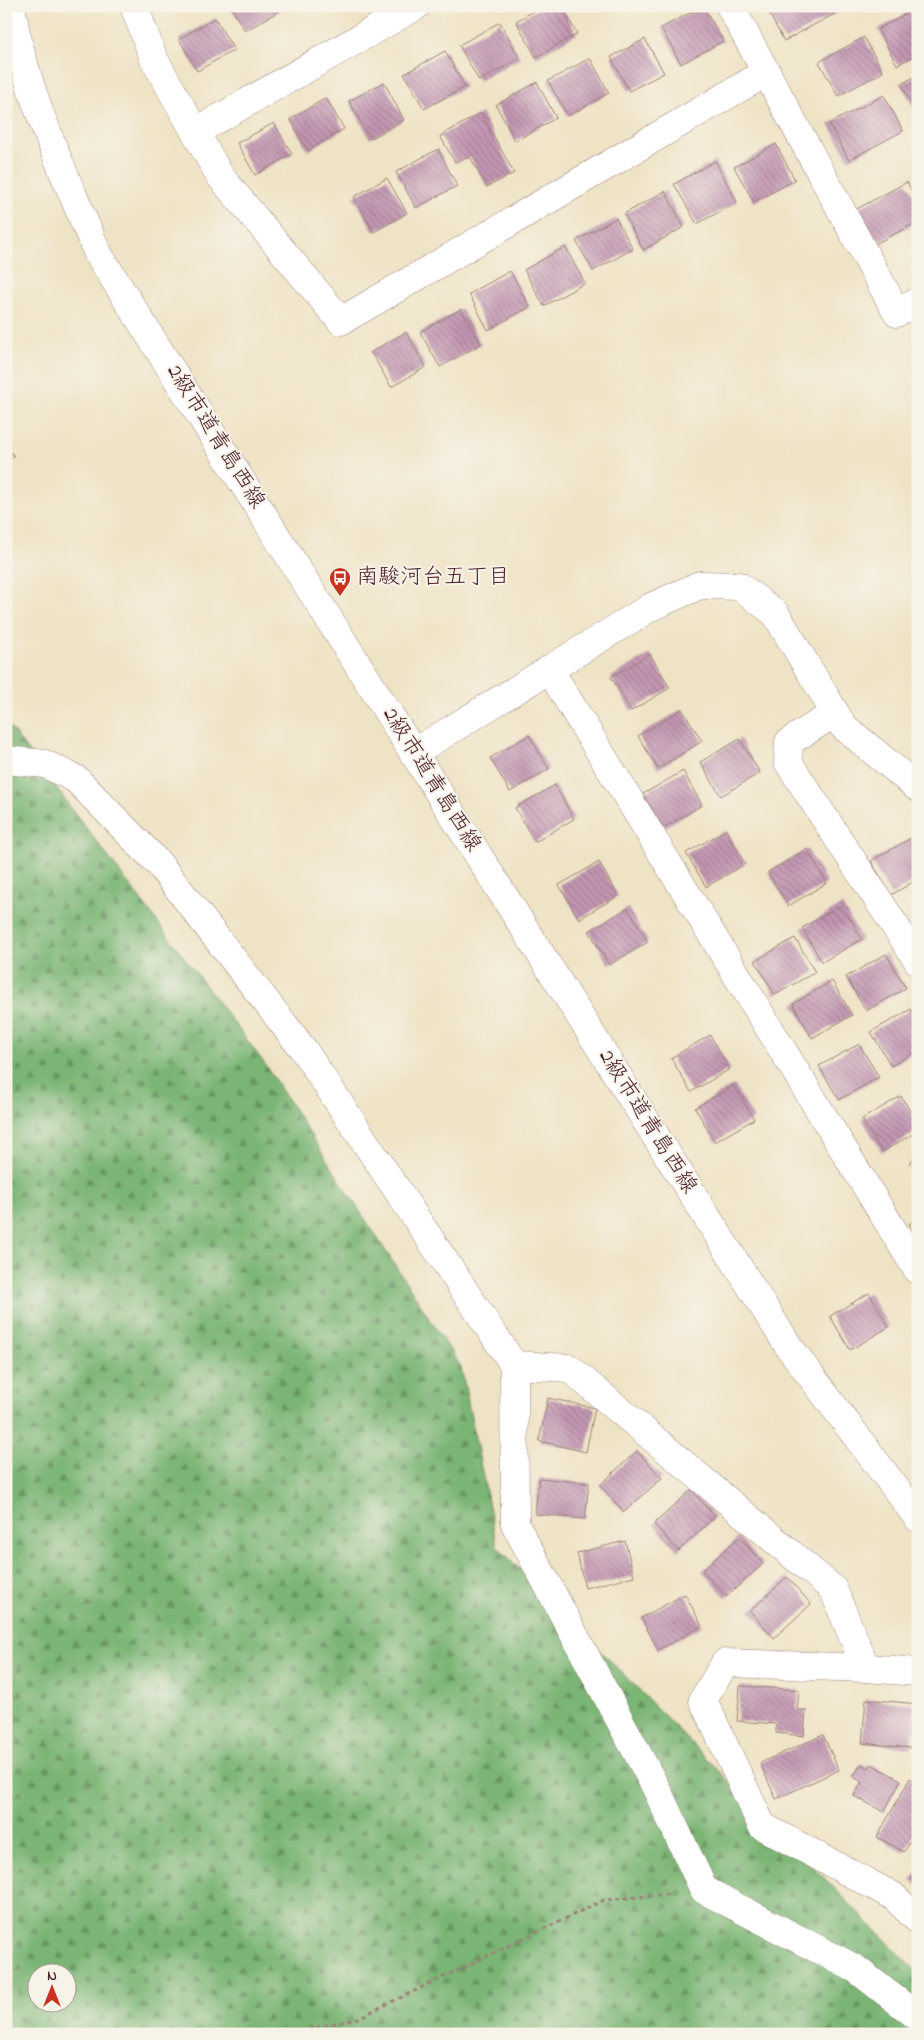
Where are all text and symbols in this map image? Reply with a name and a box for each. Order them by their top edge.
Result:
street label: 2級市道青島西線 [158,359,272,515]
place label: 南駿河台五丁目 [356,562,510,594]
bus stop icon: 南駿河台五丁目 [328,566,352,597]
street label: 2級市道青島西線 [374,702,488,858]
street label: 2級市道青島西線 [590,1044,704,1200]
north arrow [28,1962,78,2012]
text: N [47,1966,57,1987]

